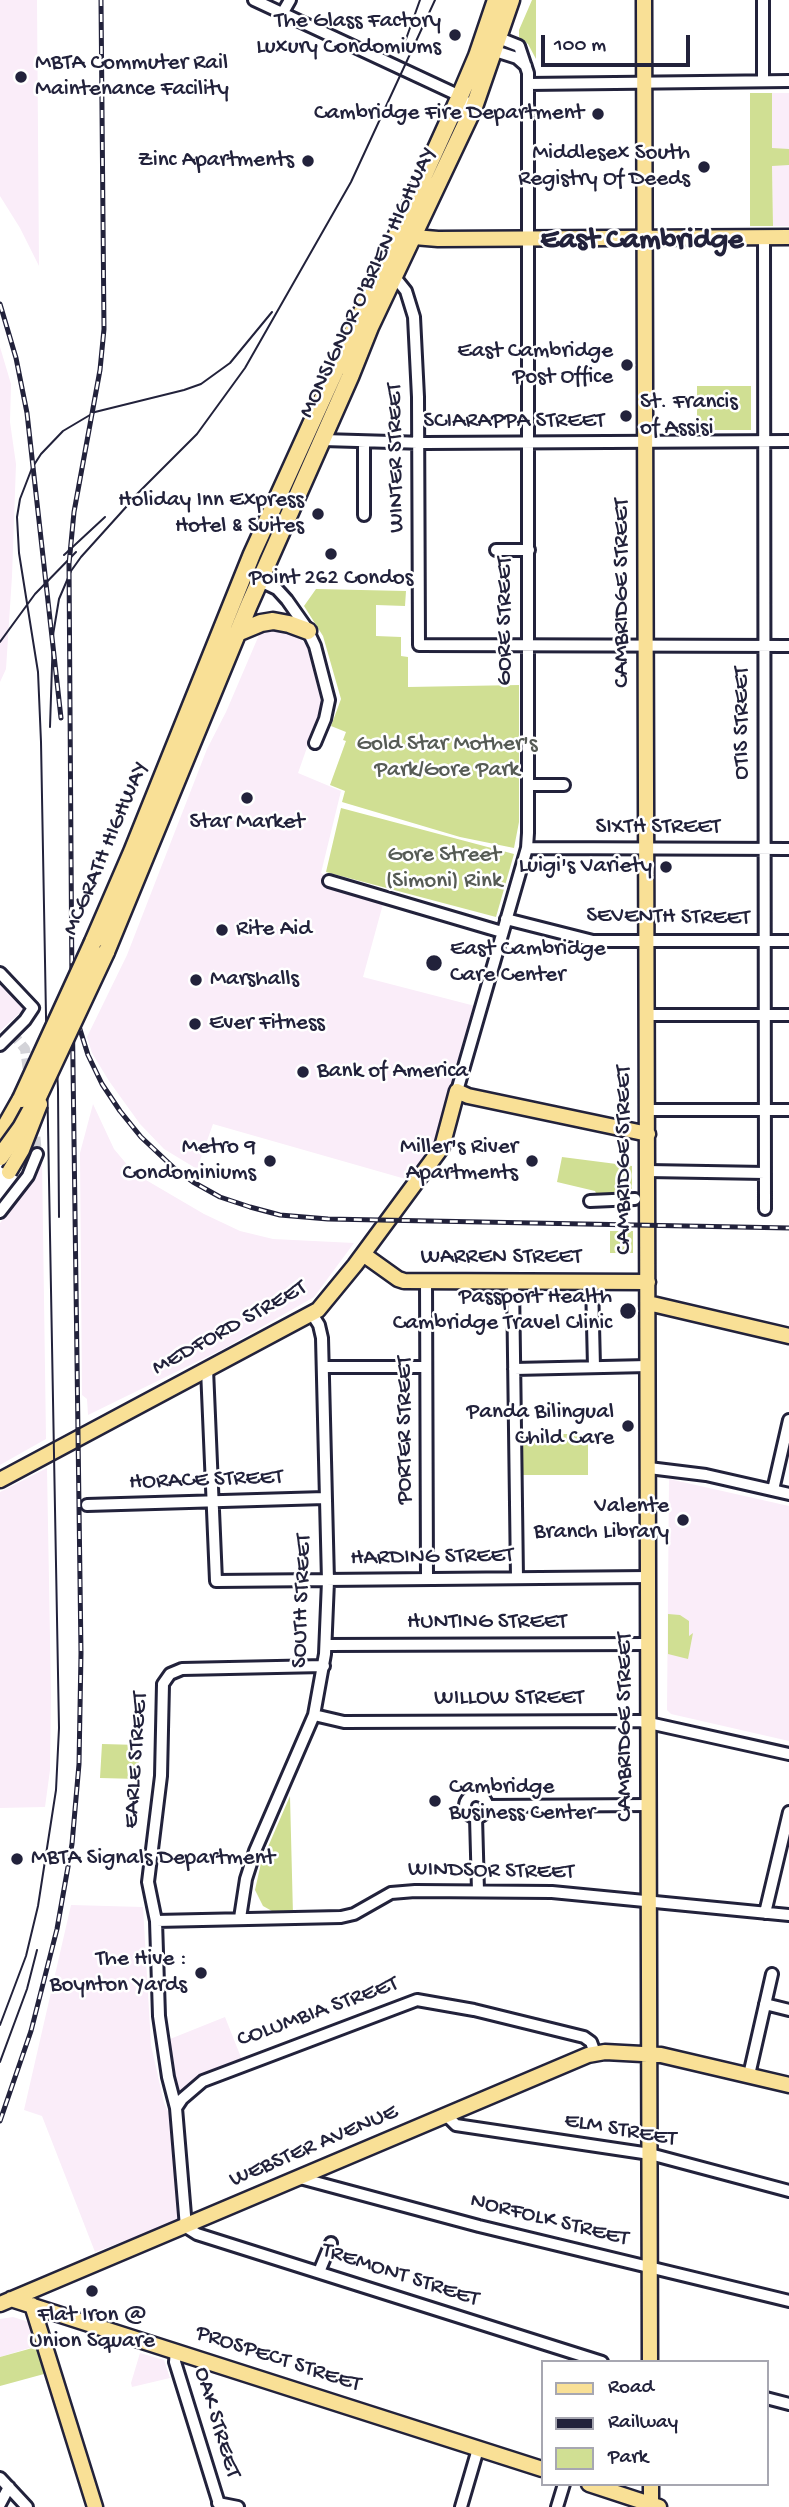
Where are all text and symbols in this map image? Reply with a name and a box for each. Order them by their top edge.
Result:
place label: The Glass Factory Luxury Condomiums [256,8,441,62]
scale bar [544,21,693,65]
marker: The Glass Factory Luxury Condomiums [447,27,463,43]
text: 100 m [554,34,606,59]
place label: MBTA Commuter Rail Maintenance Facility [35,50,229,104]
marker: MBTA Commuter Rail Maintenance Facility [13,69,29,85]
place label: Cambridge Fire Department [314,100,584,128]
marker: Cambridge Fire Department [590,106,606,122]
place label: Middlesex South Registry Of Deeds [518,140,690,194]
street label: MONSIGNOR O'BRIEN HIGHWAY [294,143,444,423]
place label: Zinc Apartments [138,147,294,175]
marker: Zinc Apartments [300,153,316,169]
marker: Middlesex South Registry Of Deeds [696,159,712,175]
district label: East Cambridge [540,224,744,260]
place label: East Cambridge Post Office [457,338,613,392]
marker: East Cambridge Post Office [619,357,635,373]
street label: WINTER STREET [382,383,412,533]
place label: St. Francis of Assisi [640,389,738,443]
street label: SCIARAPPA STREET [423,408,605,436]
marker: St. Francis of Assisi [618,408,634,424]
place label: Holiday Inn Express Hotel & Suites [118,487,304,541]
street label: CAMBRIDGE STREET [609,498,637,688]
marker: Holiday Inn Express Hotel & Suites [310,506,326,522]
marker: Point 262 Condos [323,546,339,562]
street label: GORE STREET [492,556,520,686]
place label: Point 262 Condos [249,565,413,593]
street label: OTIS STREET [729,666,757,780]
park label: Gold Star Mother's Park/Gore Park [357,731,537,785]
street label: MCGRATH HIGHWAY [58,758,156,940]
marker: Star Market [239,790,255,806]
place label: Star Market [190,809,304,837]
street label: SIXTH STREET [596,814,720,842]
park label: Gore Street (Simoni) Rink [386,842,502,896]
place label: Luigi's Variety [519,853,652,881]
marker: Luigi's Variety [658,859,674,875]
street label: SEVENTH STREET [586,903,750,933]
place label: Rite Aid [236,916,312,944]
marker: Rite Aid [214,922,230,938]
place label: East Cambridge Care Center [450,936,606,990]
marker: East Cambridge Care Center [424,953,444,973]
place label: Marshalls [210,966,299,994]
marker: Marshalls [188,972,204,988]
place label: Ever Fitness [209,1010,325,1038]
marker: Ever Fitness [187,1016,203,1032]
place label: Bank of America [317,1058,468,1086]
marker: Bank of America [295,1064,311,1080]
street label: CAMBRIDGE STREET [611,1065,639,1255]
place label: Metro 9 Condominiums [122,1134,256,1188]
place label: Miller's River Apartments [400,1134,518,1188]
marker: Metro 9 Condominiums [262,1153,278,1169]
marker: Miller's River Apartments [524,1153,540,1169]
street label: WARREN STREET [420,1244,582,1272]
street label: MEDFORD STREET [148,1275,312,1383]
place label: Passport Health Cambridge Travel Clinic [393,1284,612,1338]
marker: Passport Health Cambridge Travel Clinic [618,1301,638,1321]
street label: PORTER STREET [392,1356,420,1504]
place label: Panda Bilingual Child Care [466,1399,614,1453]
marker: Panda Bilingual Child Care [620,1418,636,1434]
street label: HORACE STREET [129,1465,283,1497]
place label: Valente Branch Library [534,1493,669,1547]
marker: Valente Branch Library [675,1512,691,1528]
street label: SOUTH STREET [287,1533,319,1669]
street label: HARDING STREET [350,1543,514,1573]
street label: HUNTING STREET [407,1609,567,1637]
street label: CAMBRIDGE STREET [612,1632,640,1822]
street label: WILLOW STREET [434,1685,584,1713]
street label: EARLE STREET [118,1691,156,1829]
place label: Cambridge Business Center [449,1774,595,1828]
marker: Cambridge Business Center [427,1793,443,1809]
place label: MBTA Signals Department [31,1845,275,1873]
marker: MBTA Signals Department [9,1851,25,1867]
street label: WINDSOR STREET [408,1857,574,1887]
place label: The Hive : Boynton Yards [50,1946,187,2000]
marker: The Hive : Boynton Yards [193,1965,209,1981]
street label: COLUMBIA STREET [234,1971,402,2055]
street label: WEBSTER AVENUE [226,2099,402,2195]
street label: ELM STREET [562,2108,678,2154]
street label: NORFOLK STREET [467,2188,631,2254]
street label: TREMONT STREET [318,2238,482,2314]
marker: Flat Iron @ Union Square [84,2283,100,2299]
place label: Flat Iron @ Union Square [29,2302,155,2356]
street label: PROSPECT STREET [192,2320,364,2400]
legend [540,2360,768,2486]
street label: OAK STREET [186,2364,246,2482]
text: Road [608,2376,654,2401]
text: Railway [608,2411,678,2436]
text: Park [608,2446,648,2471]

